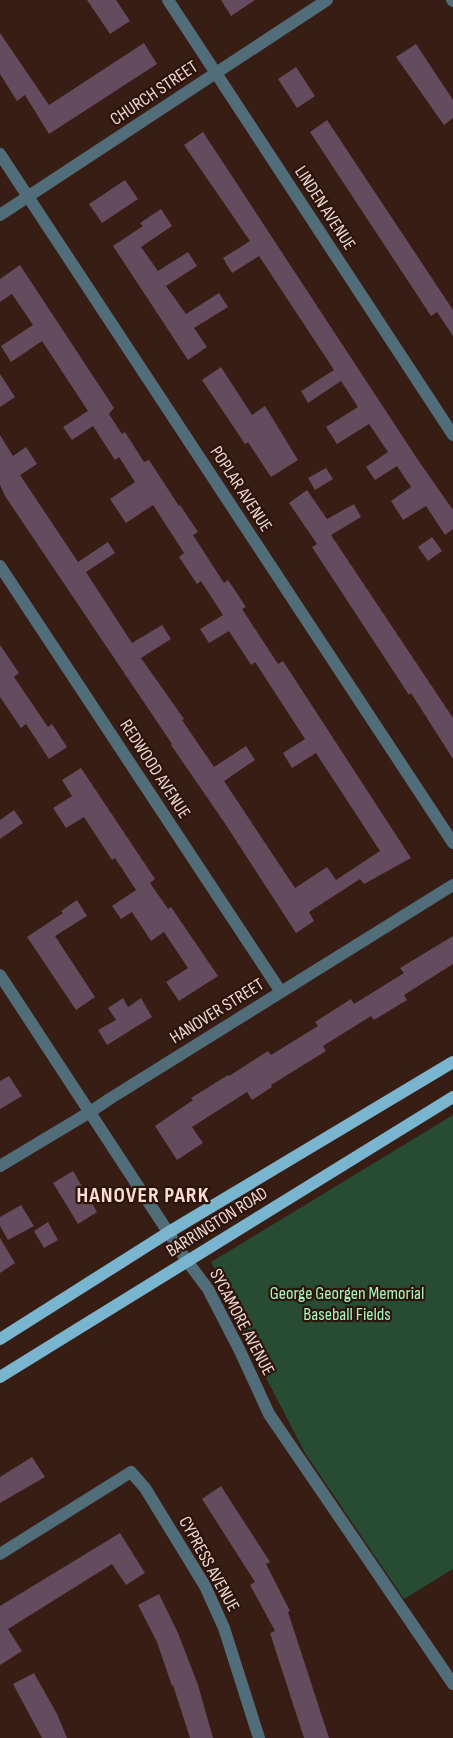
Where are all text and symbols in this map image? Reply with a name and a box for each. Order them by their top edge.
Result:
street label: CHURCH STREET [106,56,202,130]
street label: LINDEN AVENUE [290,162,360,254]
street label: POPLAR AVENUE [206,442,276,536]
street label: REDWOOD AVENUE [115,716,195,822]
street label: HANOVER STREET [166,974,268,1048]
district label: HANOVER PARK [77,1182,210,1209]
street label: BARRINGTON ROAD [162,1183,272,1261]
street label: SYCAMORE AVENUE [205,1265,279,1379]
park label: George Georgen Memorial Baseball Fields [270,1283,424,1325]
street label: CYPRESS AVENUE [174,1513,244,1615]

